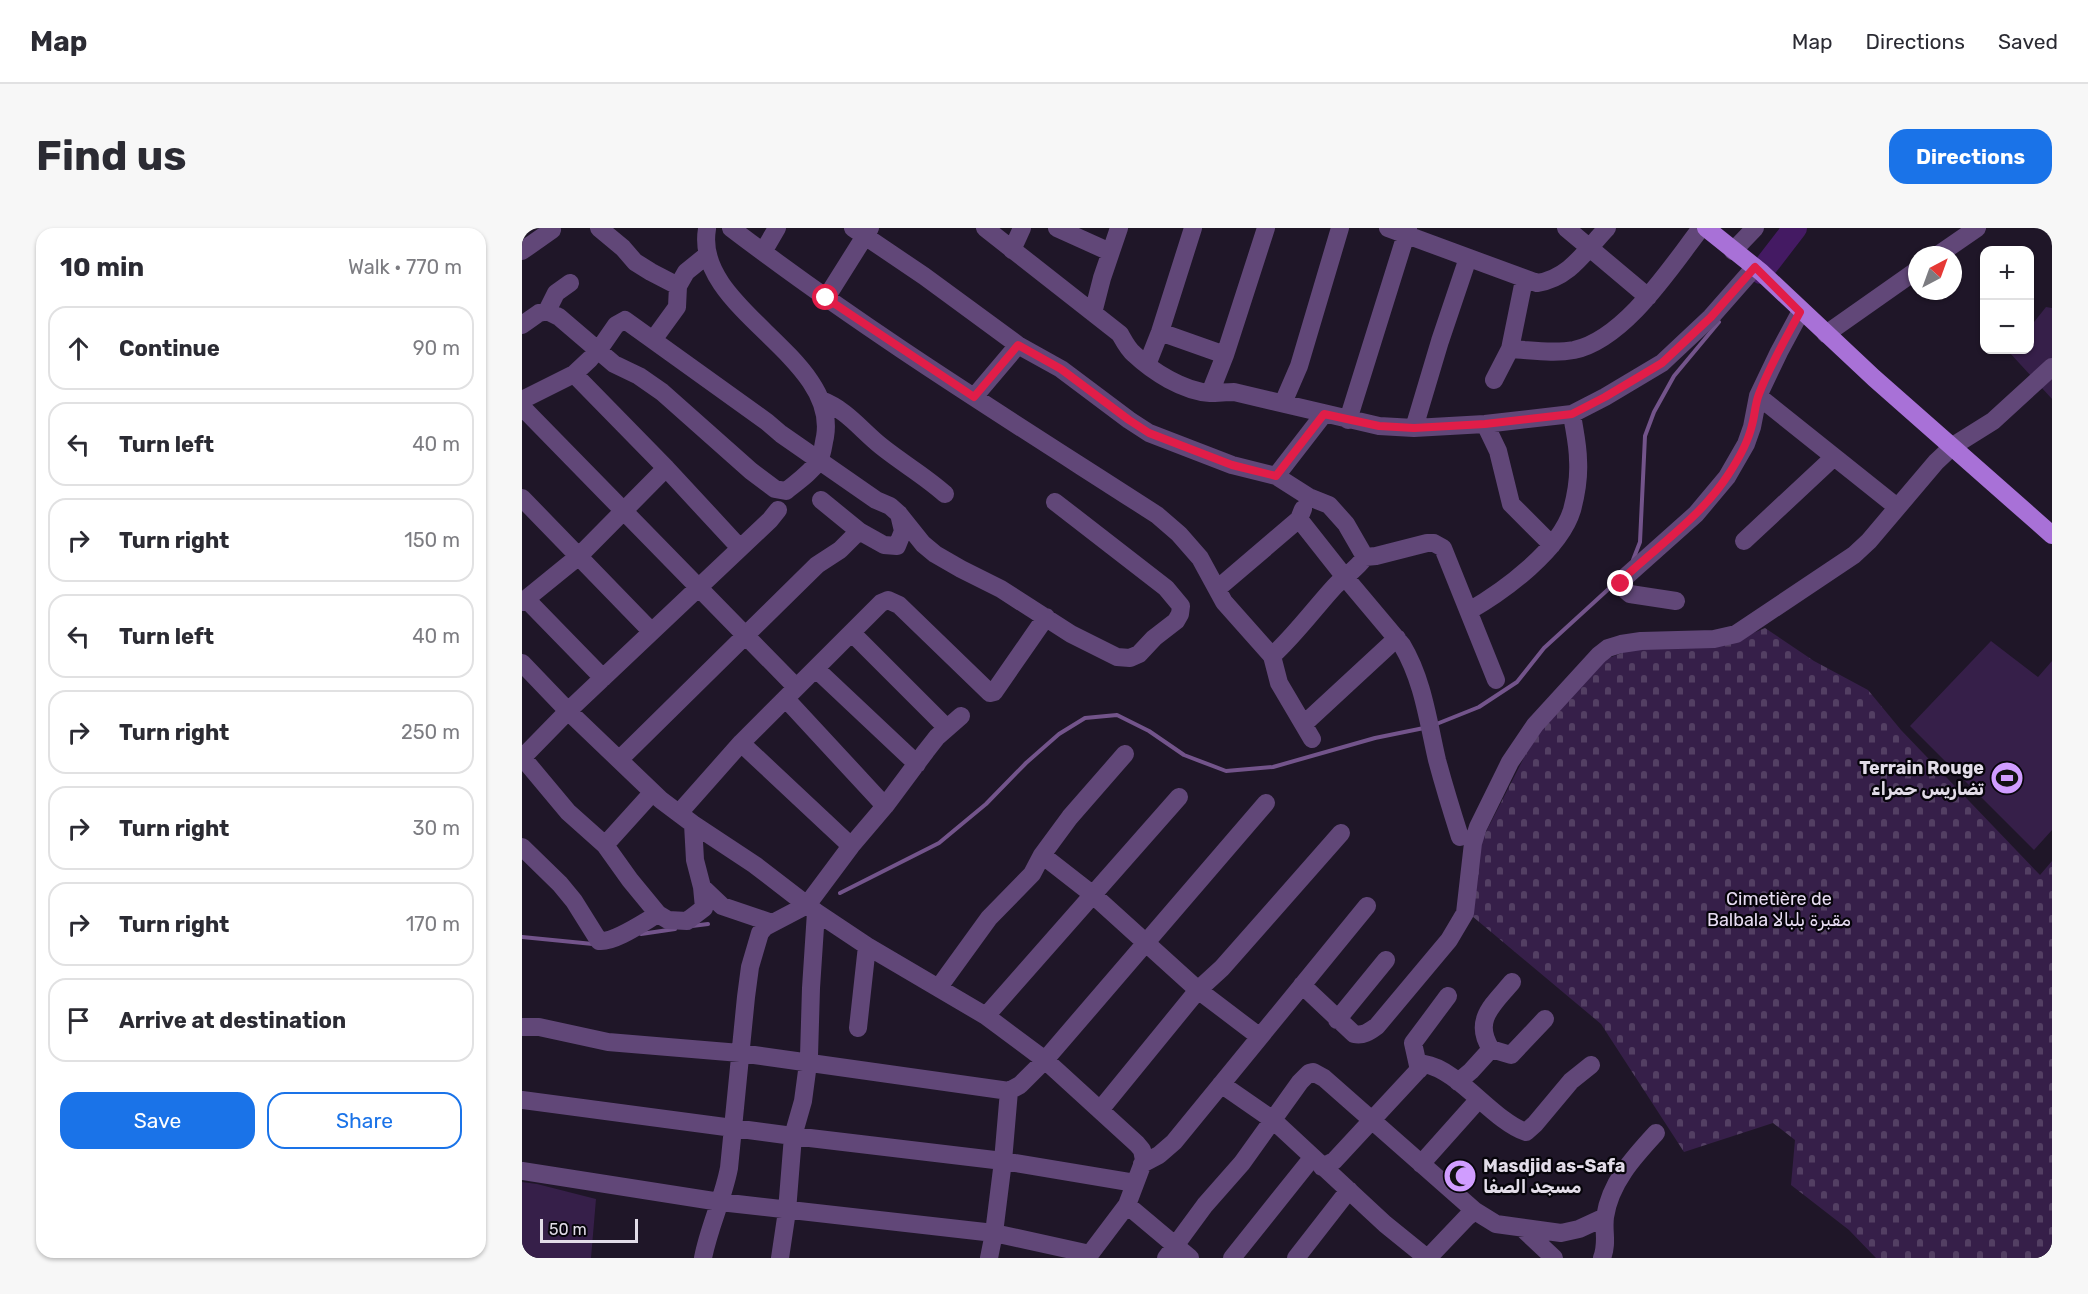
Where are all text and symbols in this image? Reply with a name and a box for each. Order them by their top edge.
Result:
text: Map [30,25,87,58]
text: Map [1792,29,1833,54]
text: Directions [1866,29,1965,54]
text: Saved [1998,29,2058,54]
button: Directions [1889,129,2052,184]
text: Find us [36,131,187,181]
north arrow [1908,246,1962,300]
map controls [1980,246,2034,354]
button: + [1980,246,2034,300]
text: 10 min [60,252,144,283]
text: Walk · 770 m [348,255,462,279]
route start [812,284,838,310]
button: − [1980,300,2034,354]
icon: ahead [62,332,95,365]
text: Continue [119,335,220,362]
text: 90 m [413,336,460,360]
icon: left [62,428,95,461]
text: Turn left [119,431,214,458]
text: 40 m [412,432,460,456]
icon: right [62,524,95,557]
text: Turn right [119,527,229,554]
text: 150 m [404,528,460,552]
route end [1607,570,1633,596]
icon: left [62,620,95,653]
text: Turn left [119,623,214,650]
text: 40 m [412,624,460,648]
icon: right [62,716,95,749]
text: Turn right [119,719,229,746]
text: 250 m [401,720,460,744]
place label: Terrain Rouge تضاريس حمراء [1859,757,1984,800]
sports icon: Terrain Rouge تضاريس حمراء [1989,760,2025,796]
icon: right [62,812,95,845]
text: Turn right [119,815,229,842]
text: 30 m [413,816,460,840]
park label: Cimetière de Balbala مقبرة بلبالا [1707,888,1851,931]
icon: right [62,908,95,941]
text: Turn right [119,911,229,938]
text: 170 m [406,912,460,936]
icon: arrive [62,1004,95,1037]
text: Arrive at destination [119,1007,346,1034]
button: Save [60,1092,255,1149]
button: Share [267,1092,462,1149]
place label: Masdjid as-Safa مسجد الصفا [1483,1155,1626,1198]
mosque icon: Masdjid as-Safa مسجد الصفا [1442,1158,1478,1194]
scale bar [540,1216,638,1244]
text: 50 m [549,1220,587,1239]

